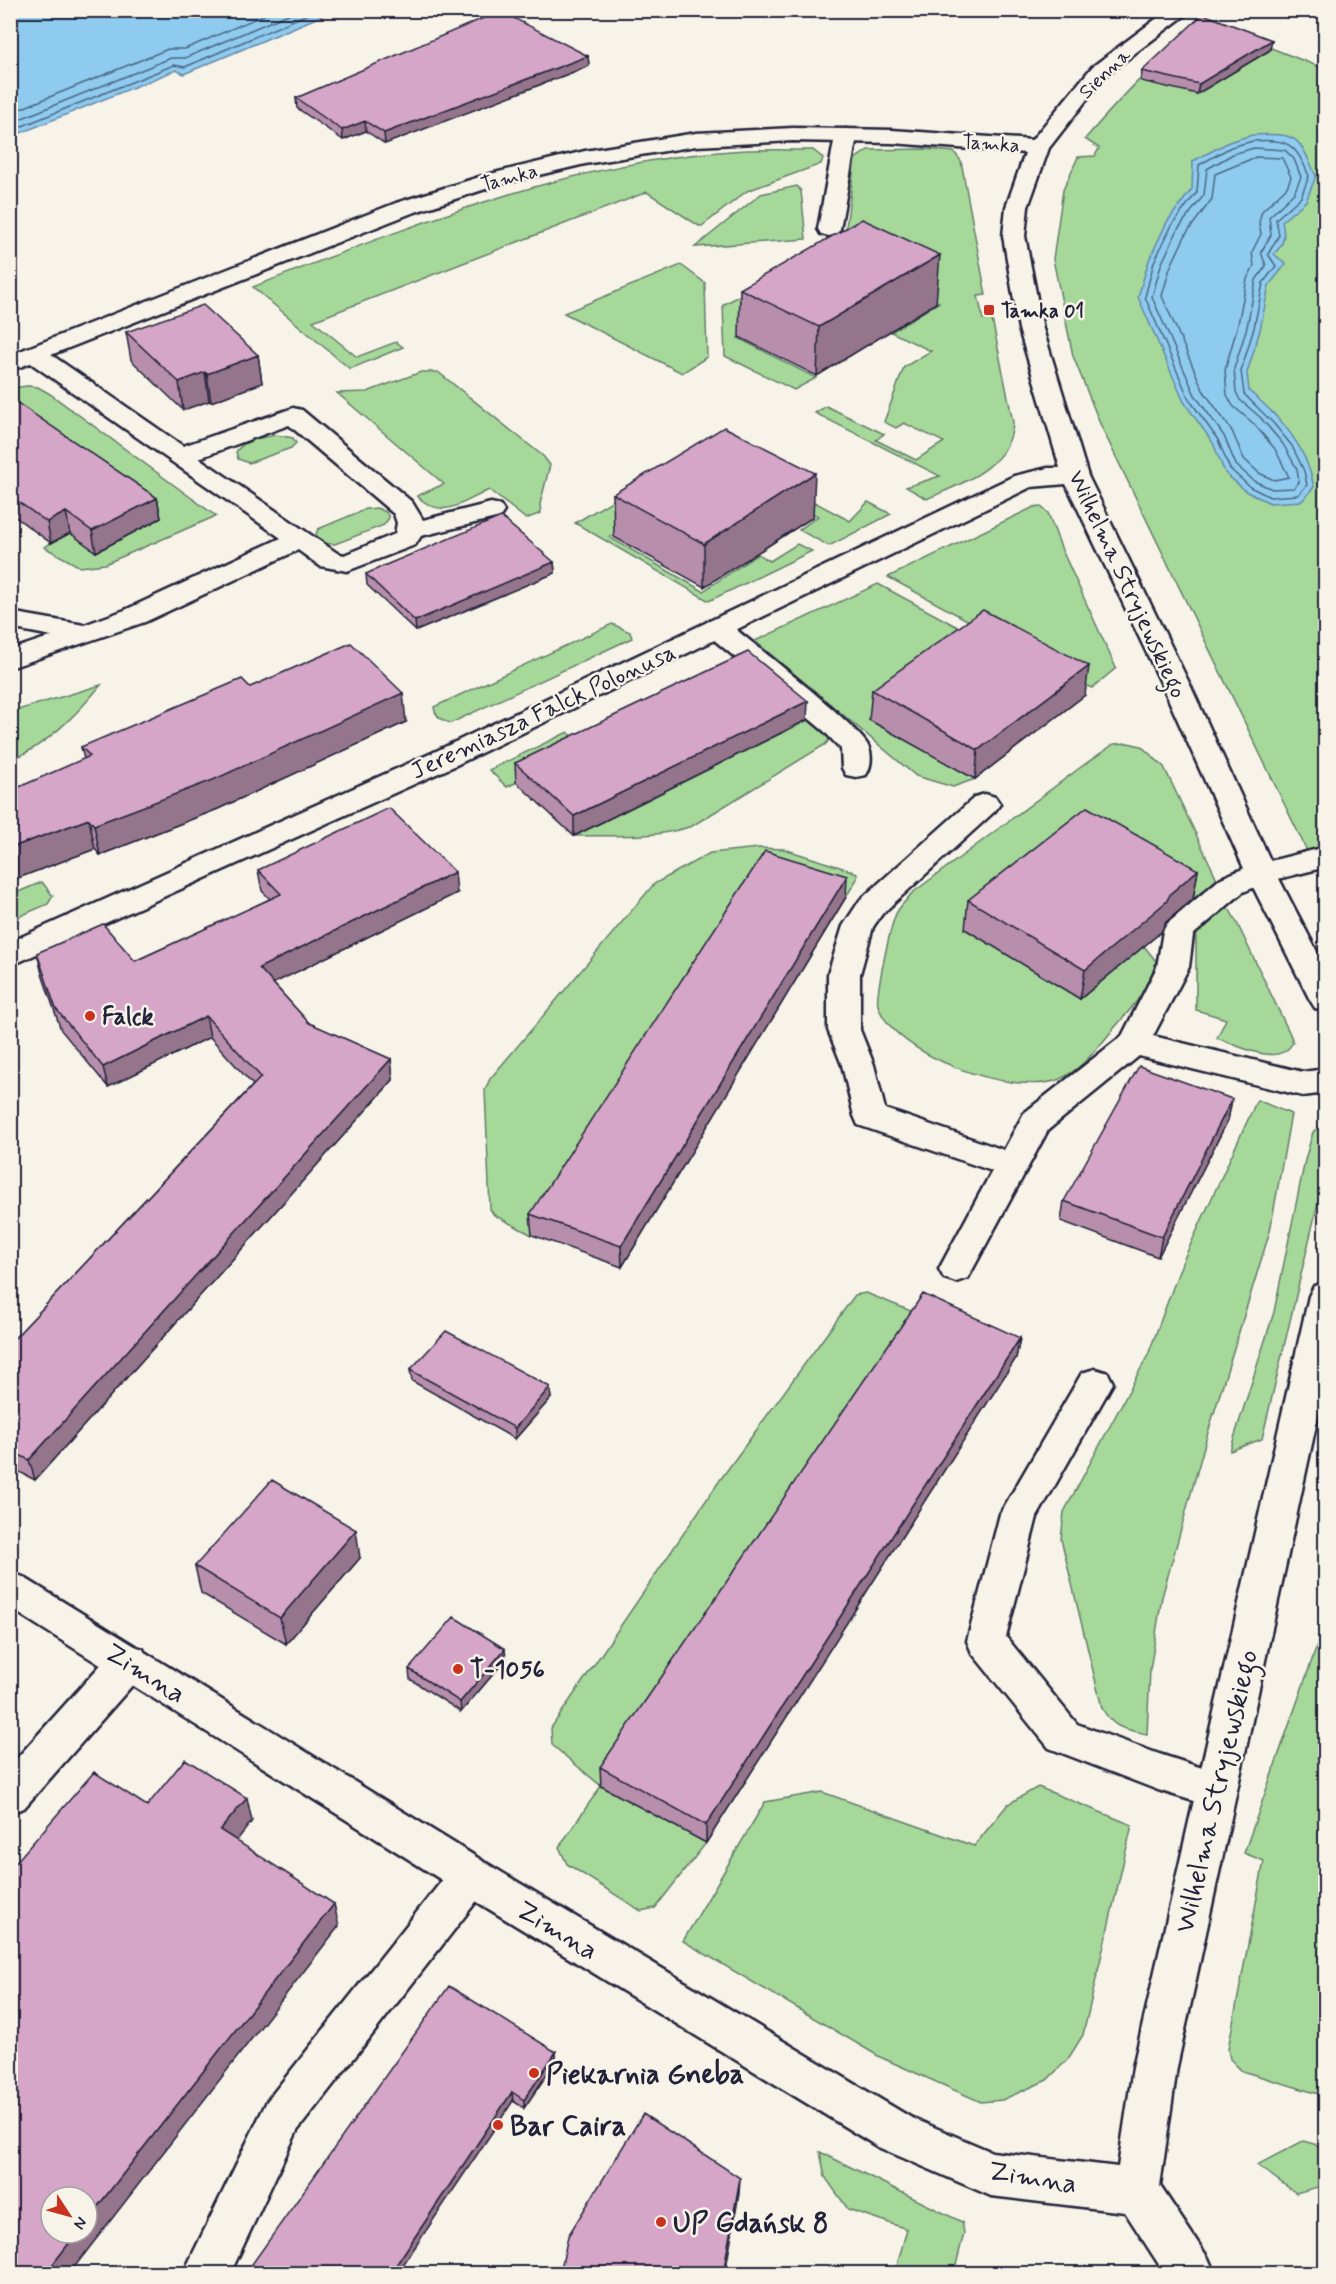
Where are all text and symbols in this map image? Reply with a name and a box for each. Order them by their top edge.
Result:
street label: Sienna [1073,42,1138,105]
street label: Tamka [961,129,1021,160]
street label: Tamka [478,158,541,199]
place label: Tamka 01 [1001,298,1084,325]
marker: Tamka 01 [982,303,996,317]
street label: Wilhelma Stryjewskiego [1057,466,1193,705]
street label: Jeremiasza Falck Polonusa [406,637,681,787]
place label: Falck [102,1002,154,1033]
marker: Falck [83,1009,97,1023]
street label: Zimna [97,1635,192,1713]
street label: Wilhelma Stryjewskiego [1167,1646,1271,1937]
place label: T-1056 [470,1655,545,1686]
marker: T-1056 [451,1662,465,1676]
street label: Zimna [509,1892,604,1970]
place label: Piekarnia Gneba [546,2057,744,2094]
marker: Piekarnia Gneba [527,2066,541,2080]
place label: Bar Caira [510,2109,626,2146]
marker: Bar Caira [491,2118,505,2132]
street label: Zimna [986,2153,1079,2204]
north arrow [39,2185,99,2245]
place label: UP Gdańsk 8 [673,2206,829,2243]
text: N [68,2212,92,2233]
marker: UP Gdańsk 8 [654,2215,668,2229]

